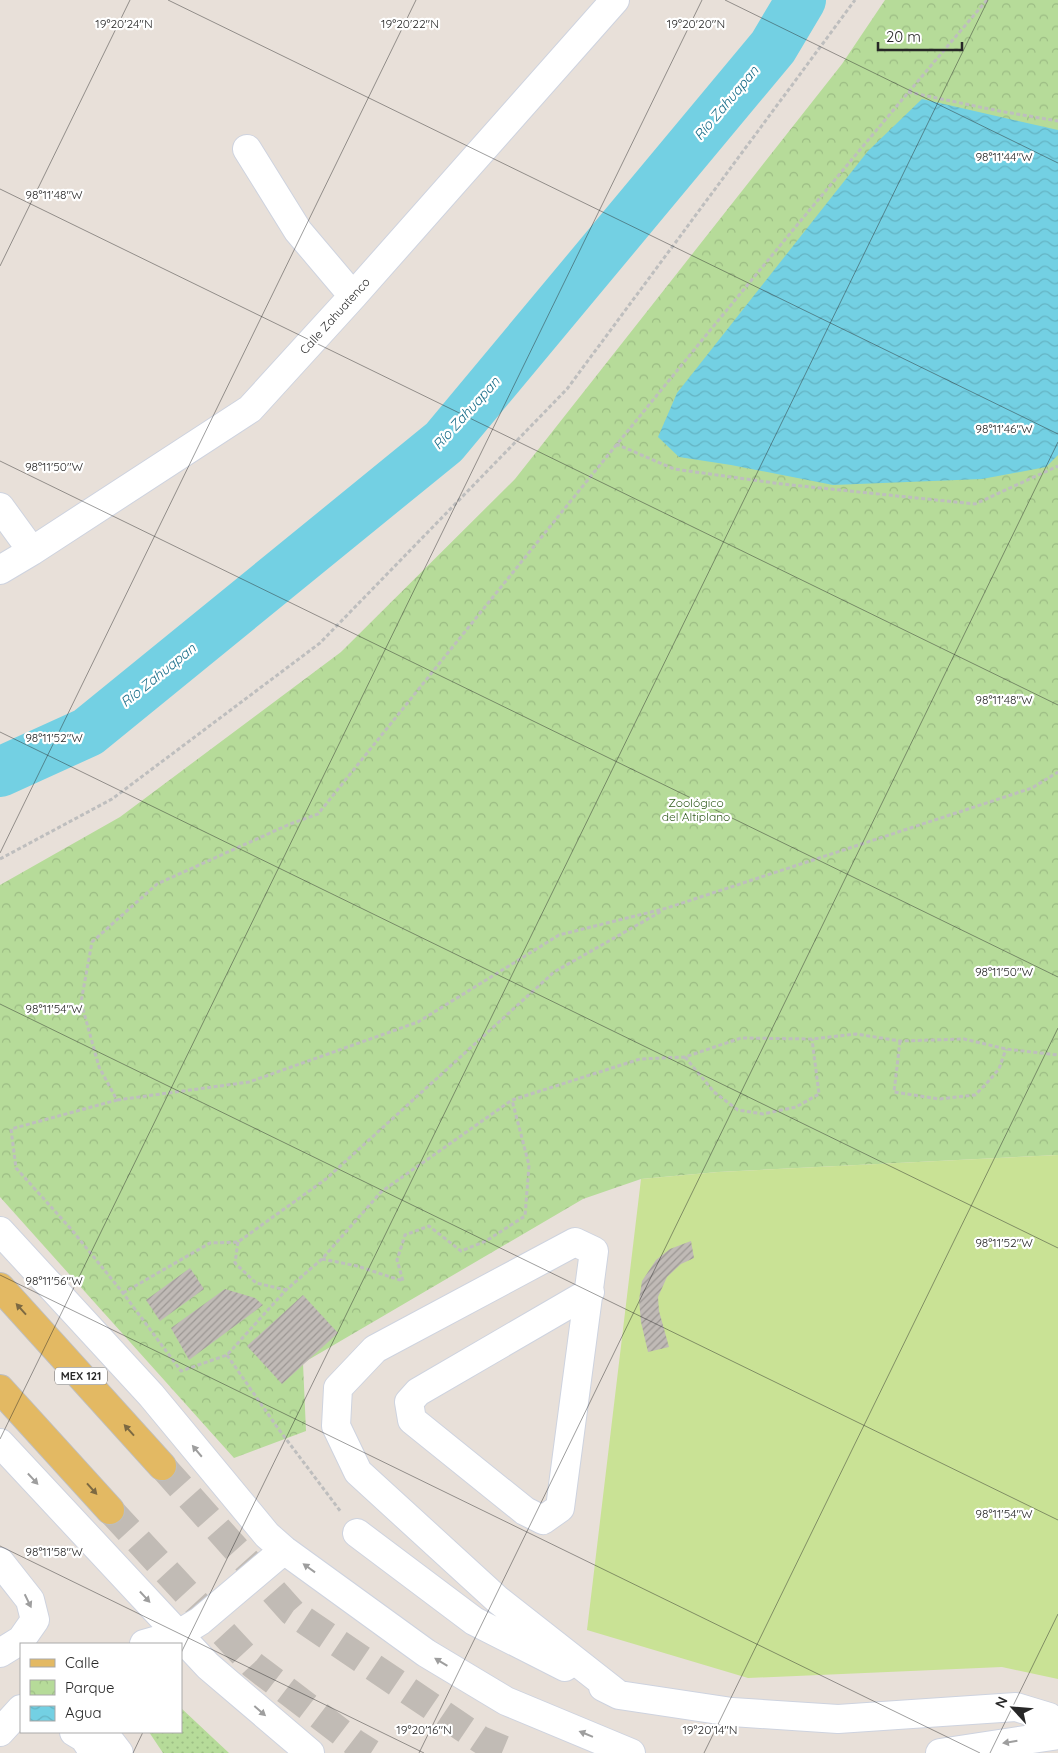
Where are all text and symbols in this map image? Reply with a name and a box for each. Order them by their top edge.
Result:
text: 19°20'24"N [95,16,153,31]
text: 19°20'22"N [381,16,439,31]
text: 19°20'20"N [667,16,725,31]
scale bar [878,20,962,52]
text: 20 m [886,27,921,46]
water label: Río Zahuapan [690,61,763,144]
text: 98°11'44"W [975,149,1033,164]
text: 98°11'48"W [25,187,83,202]
street label: Calle Zahuatenco [296,274,373,357]
water label: Río Zahuapan [429,372,504,453]
text: 98°11'46"W [975,421,1033,436]
text: 98°11'50"W [25,459,84,474]
water label: Río Zahuapan [117,639,200,711]
text: 98°11'48"W [975,692,1033,707]
text: 98°11'52"W [25,730,83,745]
park label: Zoológico del Altiplano [662,795,730,824]
text: 98°11'50"W [975,964,1034,979]
text: 98°11'54"W [25,1001,83,1016]
text: 98°11'52"W [975,1235,1033,1250]
text: 98°11'56"W [25,1273,83,1288]
one-way arrow [15,1304,27,1316]
road number: MEX 121 [55,1368,107,1384]
one-way arrow [124,1424,135,1437]
one-way arrow [192,1445,203,1458]
one-way arrow [27,1472,39,1484]
one-way arrow [86,1483,98,1495]
text: 98°11'54"W [975,1506,1033,1521]
text: 98°11'58"W [25,1544,83,1559]
one-way arrow [302,1563,316,1573]
one-way arrow [139,1591,151,1603]
one-way arrow [25,1594,33,1608]
legend [20,1643,182,1733]
text: Calle [65,1653,99,1672]
one-way arrow [435,1658,448,1667]
text: Parque [65,1678,115,1697]
north arrow [988,1683,1038,1733]
text: N [991,1694,1012,1711]
text: Agua [65,1703,102,1722]
one-way arrow [254,1705,267,1716]
text: 19°20'16"N [396,1722,452,1737]
text: 19°20'14"N [682,1722,738,1737]
one-way arrow [579,1730,593,1738]
one-way arrow [1001,1739,1017,1747]

